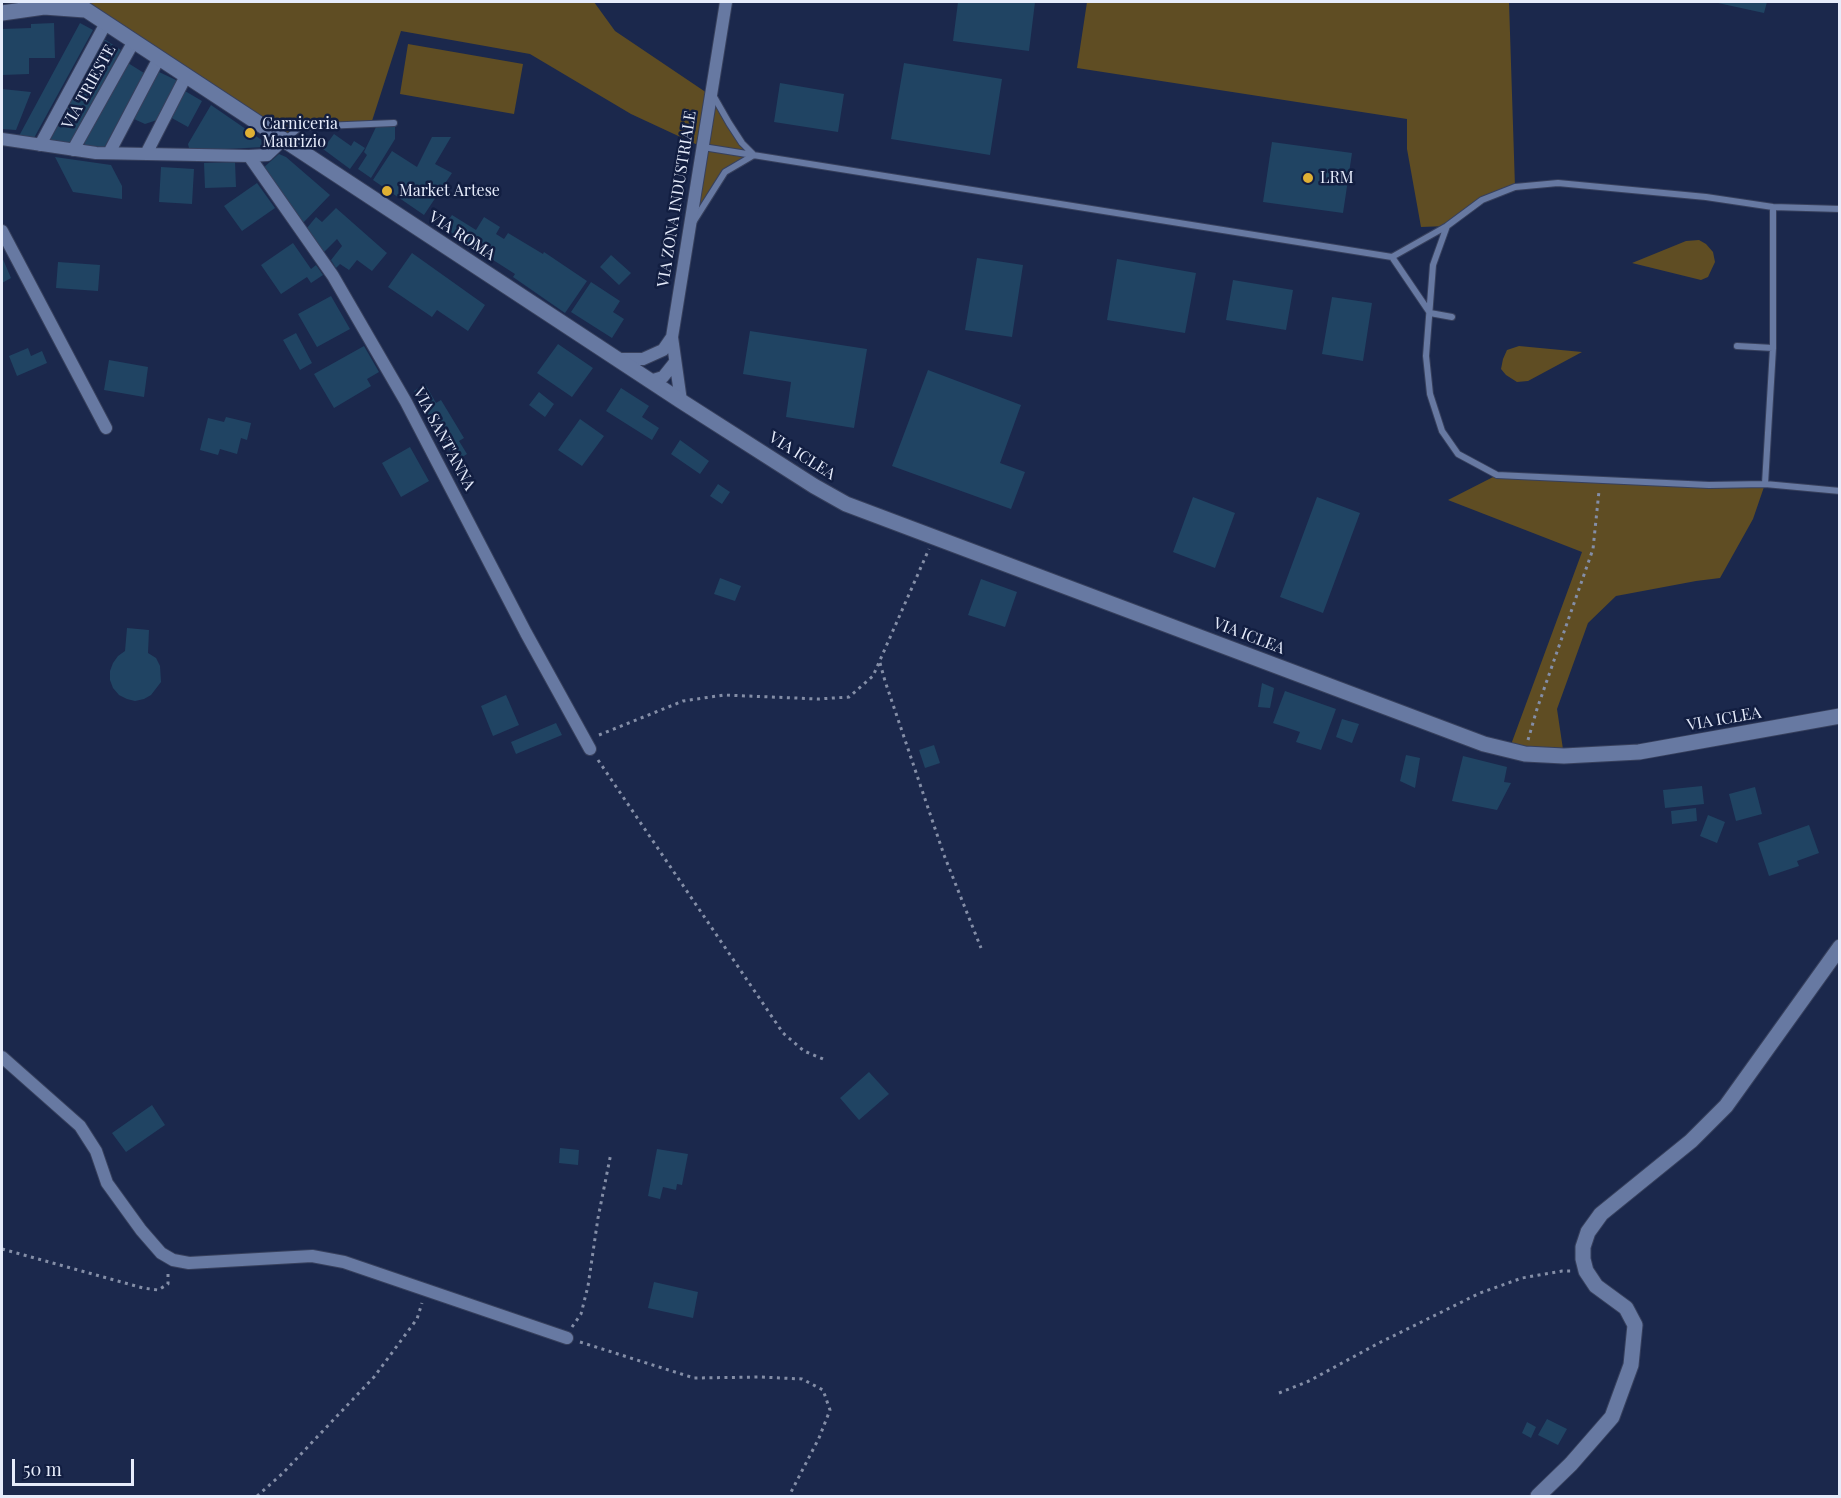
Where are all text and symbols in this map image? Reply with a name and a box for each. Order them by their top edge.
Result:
street label: VIA TRIESTE [58,42,120,132]
street label: VIA ZONA INDUSTRIALE [654,109,700,289]
place label: Carniceria Maurizio [262,114,338,152]
marker: Carniceria Maurizio [243,126,257,140]
place label: LRM [1320,168,1354,188]
marker: LRM [1301,171,1315,185]
place label: Market Artese [399,181,500,201]
marker: Market Artese [380,184,394,198]
street label: VIA ROMA [425,207,499,265]
street label: VIA SANT'ANNA [409,384,479,494]
street label: VIA ICLEA [765,428,839,484]
street label: VIA ICLEA [1211,614,1287,658]
street label: VIA ICLEA [1685,703,1763,735]
scale bar [15,1447,136,1485]
text: 50 m [23,1457,62,1481]

